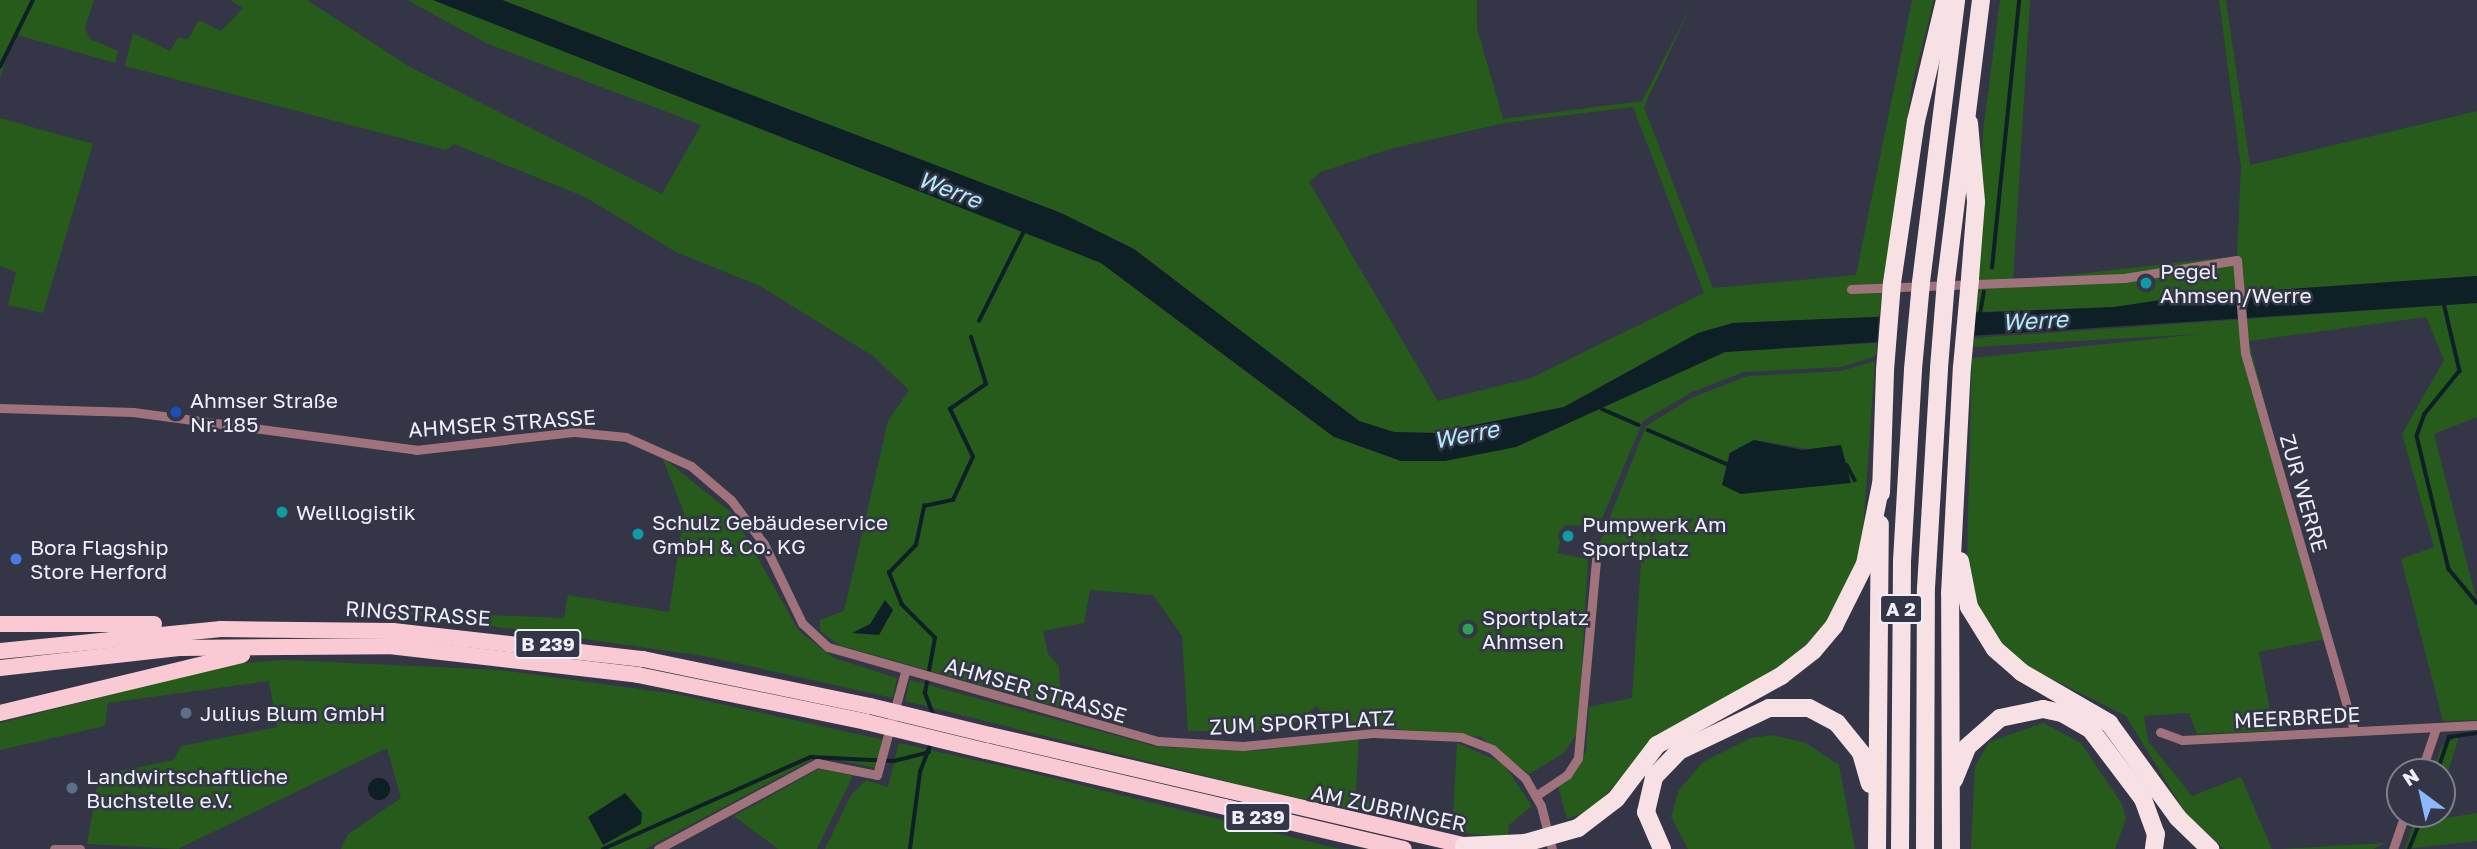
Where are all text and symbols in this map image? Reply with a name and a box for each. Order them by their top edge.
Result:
water label: Werre [914,164,986,214]
place label: Pegel Ahmsen/Werre [2160,258,2312,308]
marker: Pegel Ahmsen/Werre [2138,275,2154,291]
water label: Werre [2002,305,2068,335]
place label: Ahmser Straße Nr. 185 [190,387,338,437]
marker: Ahmser Straße Nr. 185 [168,404,184,420]
street label: AHMSER STRASSE [407,404,597,442]
water label: Werre [1431,414,1501,454]
street label: ZUR WERRE [2275,431,2333,555]
place label: Welllogistik [296,499,416,525]
marker: Welllogistik [274,504,290,520]
place label: Schulz Gebäudeservice GmbH & Co. KG [652,509,888,559]
place label: Pumpwerk Am Sportplatz [1582,511,1727,561]
marker: Schulz Gebäudeservice GmbH & Co. KG [630,526,646,542]
marker: Pumpwerk Am Sportplatz [1560,528,1576,544]
place label: Bora Flagship Store Herford [30,534,168,584]
marker: Bora Flagship Store Herford [8,551,24,567]
road number: A 2 [1878,594,1924,624]
street label: RINGSTRASSE [344,595,492,631]
place label: Sportplatz Ahmsen [1482,604,1589,654]
marker: Sportplatz Ahmsen [1460,621,1476,637]
road number: B 239 [513,628,583,660]
street label: AHMSER STRASSE [942,652,1130,728]
place label: Julius Blum GmbH [200,700,385,726]
street label: MEERBREDE [2233,701,2361,733]
marker: Julius Blum GmbH [178,705,194,721]
street label: ZUM SPORTPLATZ [1209,705,1395,739]
north arrow [2386,758,2456,828]
place label: Landwirtschaftliche Buchstelle e.V. [86,763,288,813]
text: N [2398,763,2423,790]
street label: AM ZUBRINGER [1309,779,1469,837]
marker: Landwirtschaftliche Buchstelle e.V. [64,780,80,796]
road number: B 239 [1223,802,1293,832]

